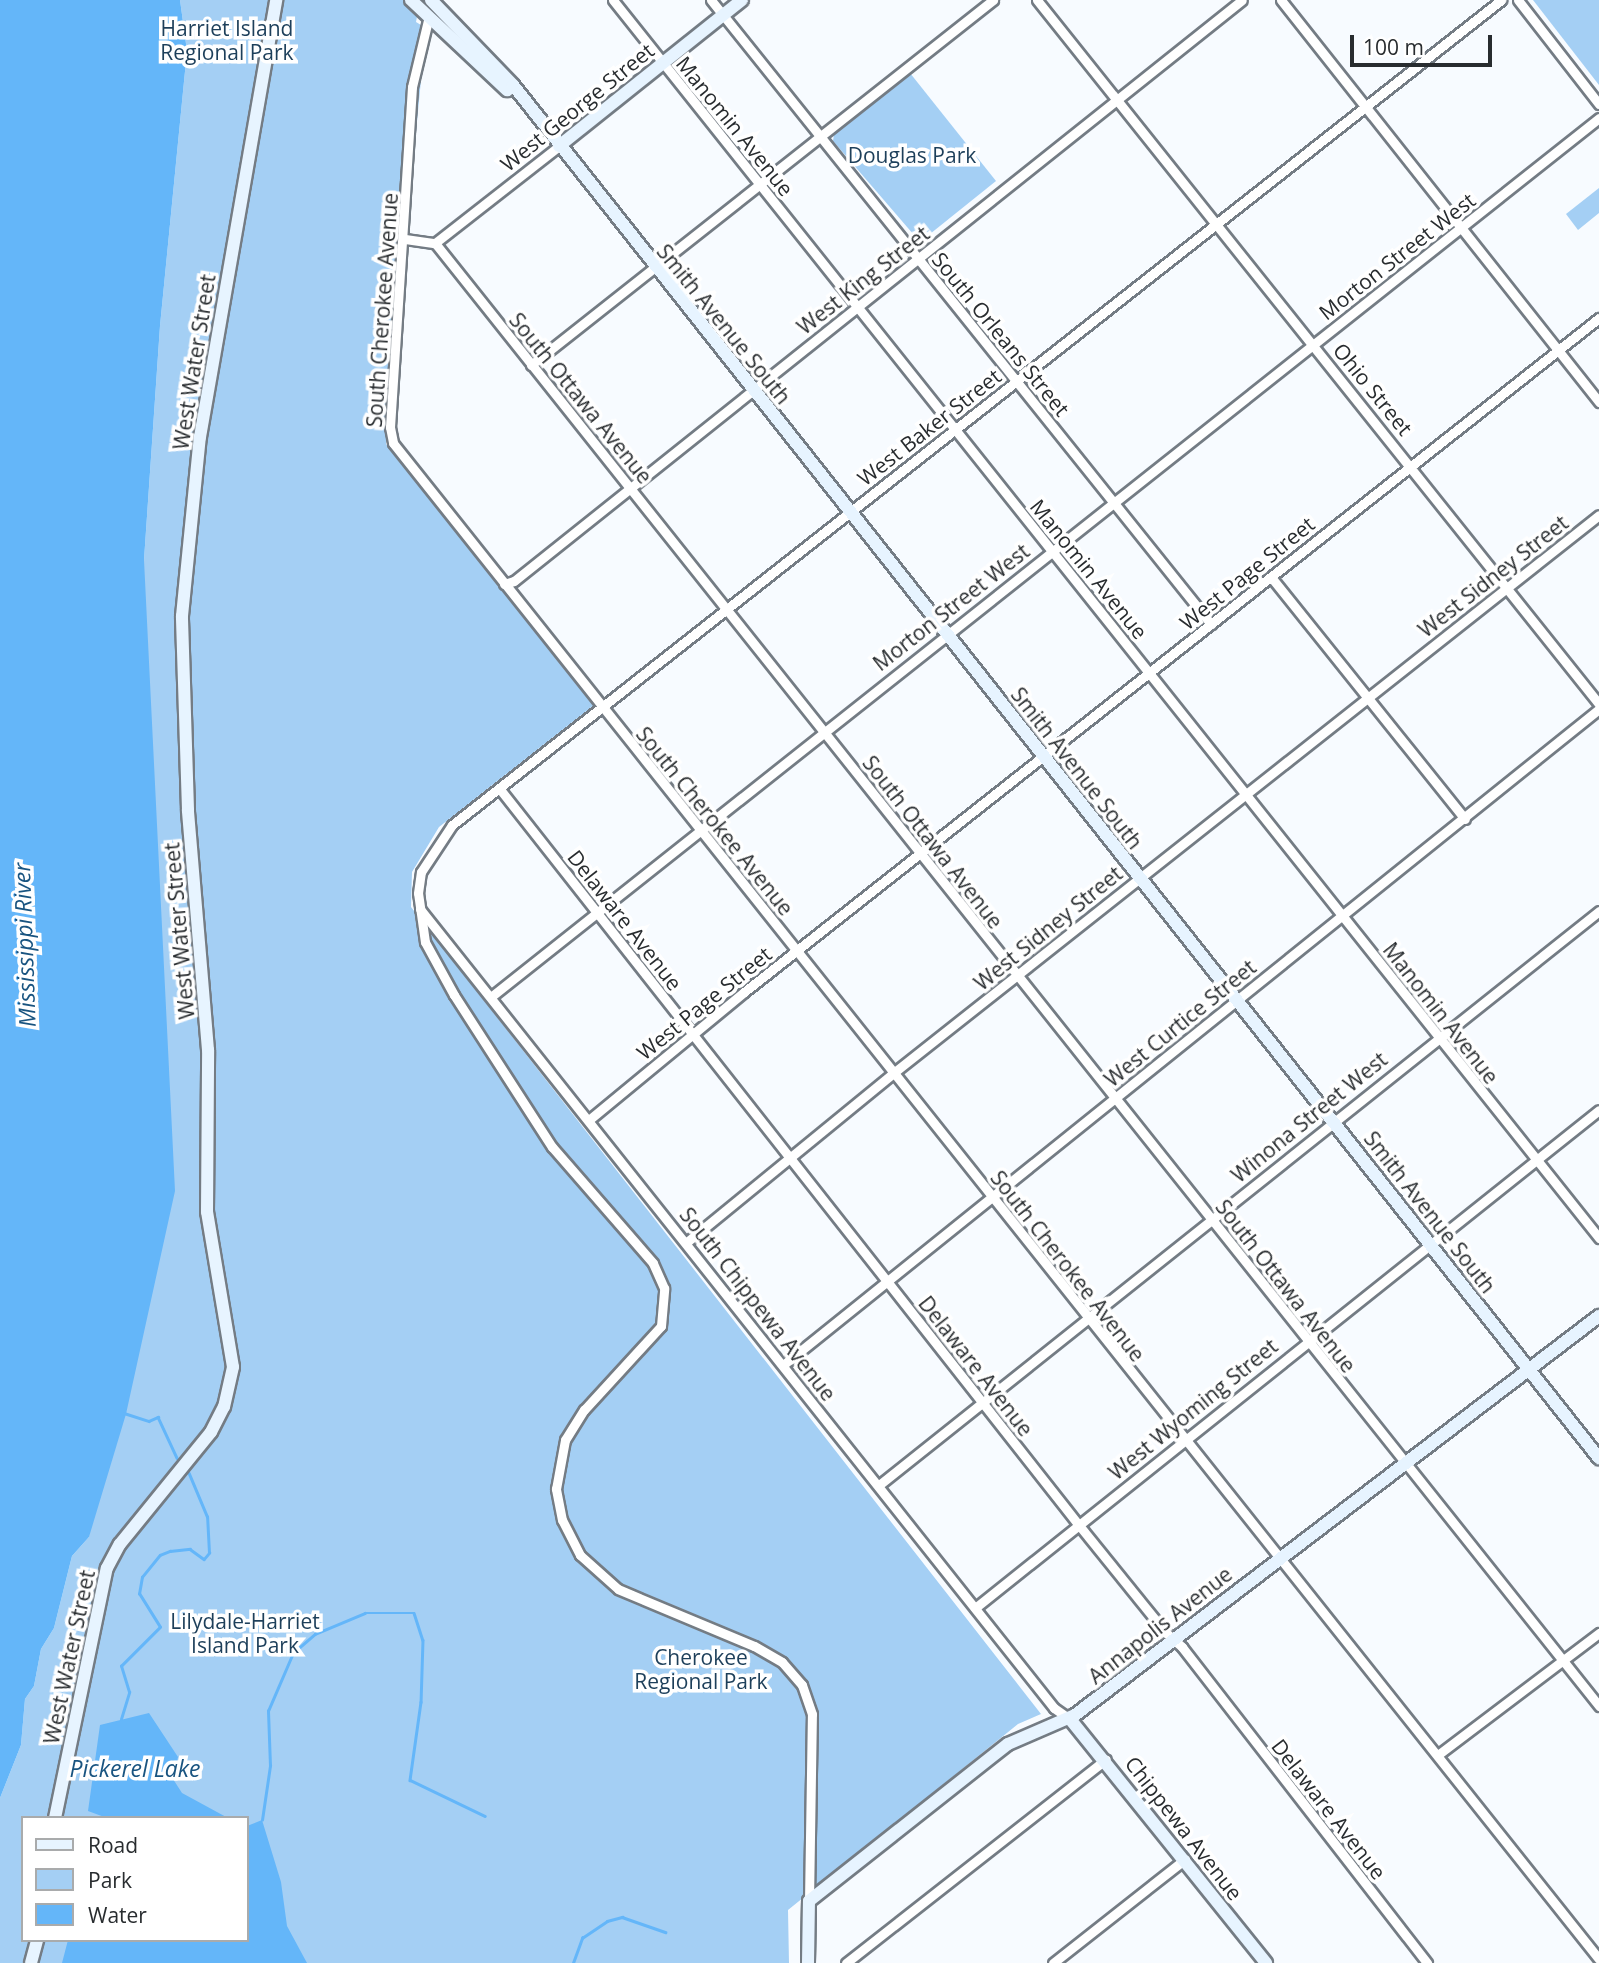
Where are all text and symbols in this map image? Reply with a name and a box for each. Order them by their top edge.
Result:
park label: Harriet Island Regional Park [160,15,294,65]
scale bar [1354,21,1496,65]
text: 100 m [1363,33,1424,61]
street label: West George Street [495,38,659,176]
street label: Manomin Avenue [671,51,799,201]
park label: Douglas Park [848,142,976,168]
street label: Morton Street West [1314,187,1480,325]
street label: South Cherokee Avenue [361,192,403,428]
street label: West King Street [792,221,934,339]
street label: Smith Avenue South [652,239,796,409]
street label: South Orleans Street [927,247,1075,421]
street label: West Water Street [168,273,220,451]
street label: South Ottawa Avenue [504,308,658,488]
street label: Ohio Street [1328,338,1418,440]
street label: West Baker Street [852,363,1006,491]
street label: Manomin Avenue [1025,494,1153,644]
street label: West Sidney Street [1413,510,1573,642]
street label: West Page Street [1175,511,1319,635]
street label: Morton Street West [868,538,1034,676]
street label: Smith Avenue South [1006,682,1148,854]
street label: South Cherokee Avenue [631,722,799,920]
street label: South Ottawa Avenue [858,751,1008,933]
street label: West Water Street [159,842,199,1020]
street label: Delaware Avenue [562,845,688,995]
street label: West Sidney Street [969,861,1127,995]
water label: Mississippi River [7,862,41,1028]
street label: Manomin Avenue [1378,937,1504,1089]
street label: West Page Street [632,941,776,1065]
street label: West Curtice Street [1099,954,1261,1092]
street label: Winona Street West [1226,1046,1392,1188]
street label: Smith Avenue South [1359,1126,1501,1298]
street label: South Cherokee Avenue [986,1166,1150,1366]
street label: South Ottawa Avenue [1211,1195,1361,1377]
street label: South Chippewa Avenue [675,1202,841,1406]
street label: Delaware Avenue [913,1291,1039,1441]
street label: West Wyoming Street [1104,1333,1282,1485]
street label: Annapolis Avenue [1083,1561,1237,1689]
street label: West Water Street [38,1568,100,1746]
park label: Lilydale-Harriet Island Park [170,1608,320,1658]
park label: Cherokee Regional Park [634,1644,768,1694]
street label: Delaware Avenue [1266,1734,1392,1884]
street label: Chippewa Avenue [1120,1751,1248,1905]
water label: Pickerel Lake [70,1754,200,1782]
legend [21,1816,248,1942]
text: Road [88,1831,138,1859]
text: Park [88,1866,132,1894]
text: Water [88,1901,147,1929]

